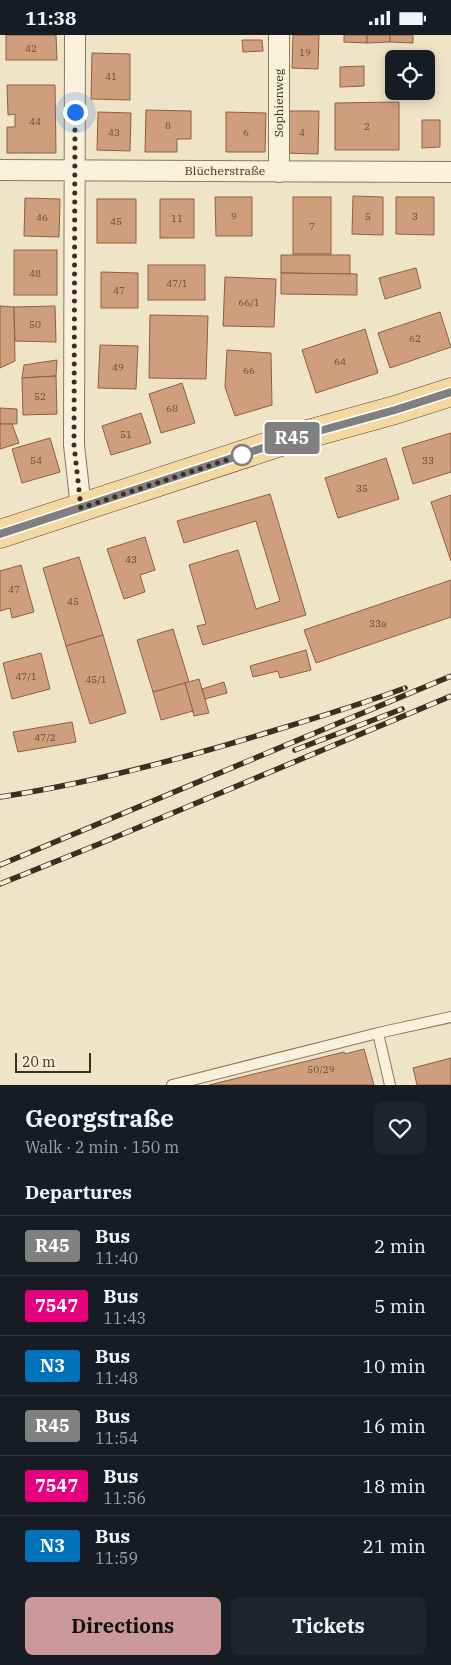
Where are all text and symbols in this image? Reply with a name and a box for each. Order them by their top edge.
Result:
text: 11:38 [25,6,76,30]
house number: 42 [25,42,37,55]
house number: 19 [299,46,311,59]
map controls [385,50,435,100]
button: locate [385,50,435,100]
street label: Sophienweg [271,68,286,137]
house number: 41 [105,70,117,83]
your location [63,100,88,125]
house number: 44 [29,115,41,128]
house number: 8 [165,119,171,132]
house number: 2 [364,120,370,133]
house number: 43 [108,126,120,139]
house number: 6 [243,126,249,139]
house number: 4 [299,126,305,139]
street label: Blücherstraße [185,163,265,178]
house number: 9 [231,210,237,223]
house number: 5 [365,210,371,223]
house number: 3 [412,210,418,223]
house number: 46 [36,211,48,224]
house number: 11 [171,212,183,225]
house number: 45 [110,215,122,228]
house number: 7 [309,220,315,233]
house number: 48 [29,267,41,280]
house number: 47/1 [166,277,188,290]
house number: 47 [113,284,125,297]
house number: 66/1 [238,296,260,309]
house number: 50 [29,318,41,331]
house number: 62 [409,332,421,345]
house number: 64 [334,355,346,368]
house number: 49 [112,361,124,374]
house number: 66 [243,364,255,377]
house number: 52 [34,390,46,403]
house number: 68 [166,402,178,415]
line badge: R45 [263,422,321,454]
text: R45 [275,426,309,449]
house number: 51 [120,428,132,441]
unlabelled marker [231,444,253,466]
house number: 54 [30,454,42,467]
house number: 33 [422,454,434,467]
house number: 35 [356,482,368,495]
house number: 43 [125,553,137,566]
house number: 47 [8,583,20,596]
house number: 45 [67,595,79,608]
house number: 33a [369,617,387,630]
house number: 47/1 [15,670,37,683]
house number: 45/1 [85,673,107,686]
house number: 47/2 [34,731,56,744]
scale bar [15,1050,91,1073]
text: 20 m [22,1053,55,1071]
house number: 50/29 [307,1063,335,1076]
text: Georgstraße [25,1102,174,1134]
button: heart [374,1102,426,1154]
text: Walk · 2 min · 150 m [25,1137,179,1157]
text: Departures [25,1180,132,1204]
text: Bus [95,1224,130,1248]
text: R45 [35,1234,70,1257]
text: 2 min [374,1234,426,1258]
text: 11:40 [95,1248,138,1268]
text: Bus [103,1284,138,1308]
text: 7547 [35,1294,78,1317]
text: 5 min [374,1294,426,1318]
text: 11:43 [103,1308,146,1328]
text: Bus [95,1344,130,1368]
text: N3 [40,1354,65,1377]
text: 10 min [363,1354,426,1378]
text: 11:48 [95,1368,138,1388]
text: Bus [95,1404,130,1428]
text: R45 [35,1414,70,1437]
text: 16 min [363,1414,426,1438]
text: 11:54 [95,1428,138,1448]
text: Bus [103,1464,138,1488]
text: 7547 [35,1474,78,1497]
text: 18 min [363,1474,426,1498]
text: 11:56 [103,1488,146,1508]
text: Bus [95,1524,130,1548]
text: N3 [40,1534,65,1557]
text: 21 min [363,1534,426,1558]
text: 11:59 [95,1548,138,1568]
button: Directions [25,1597,221,1655]
button: Tickets [231,1597,426,1655]

